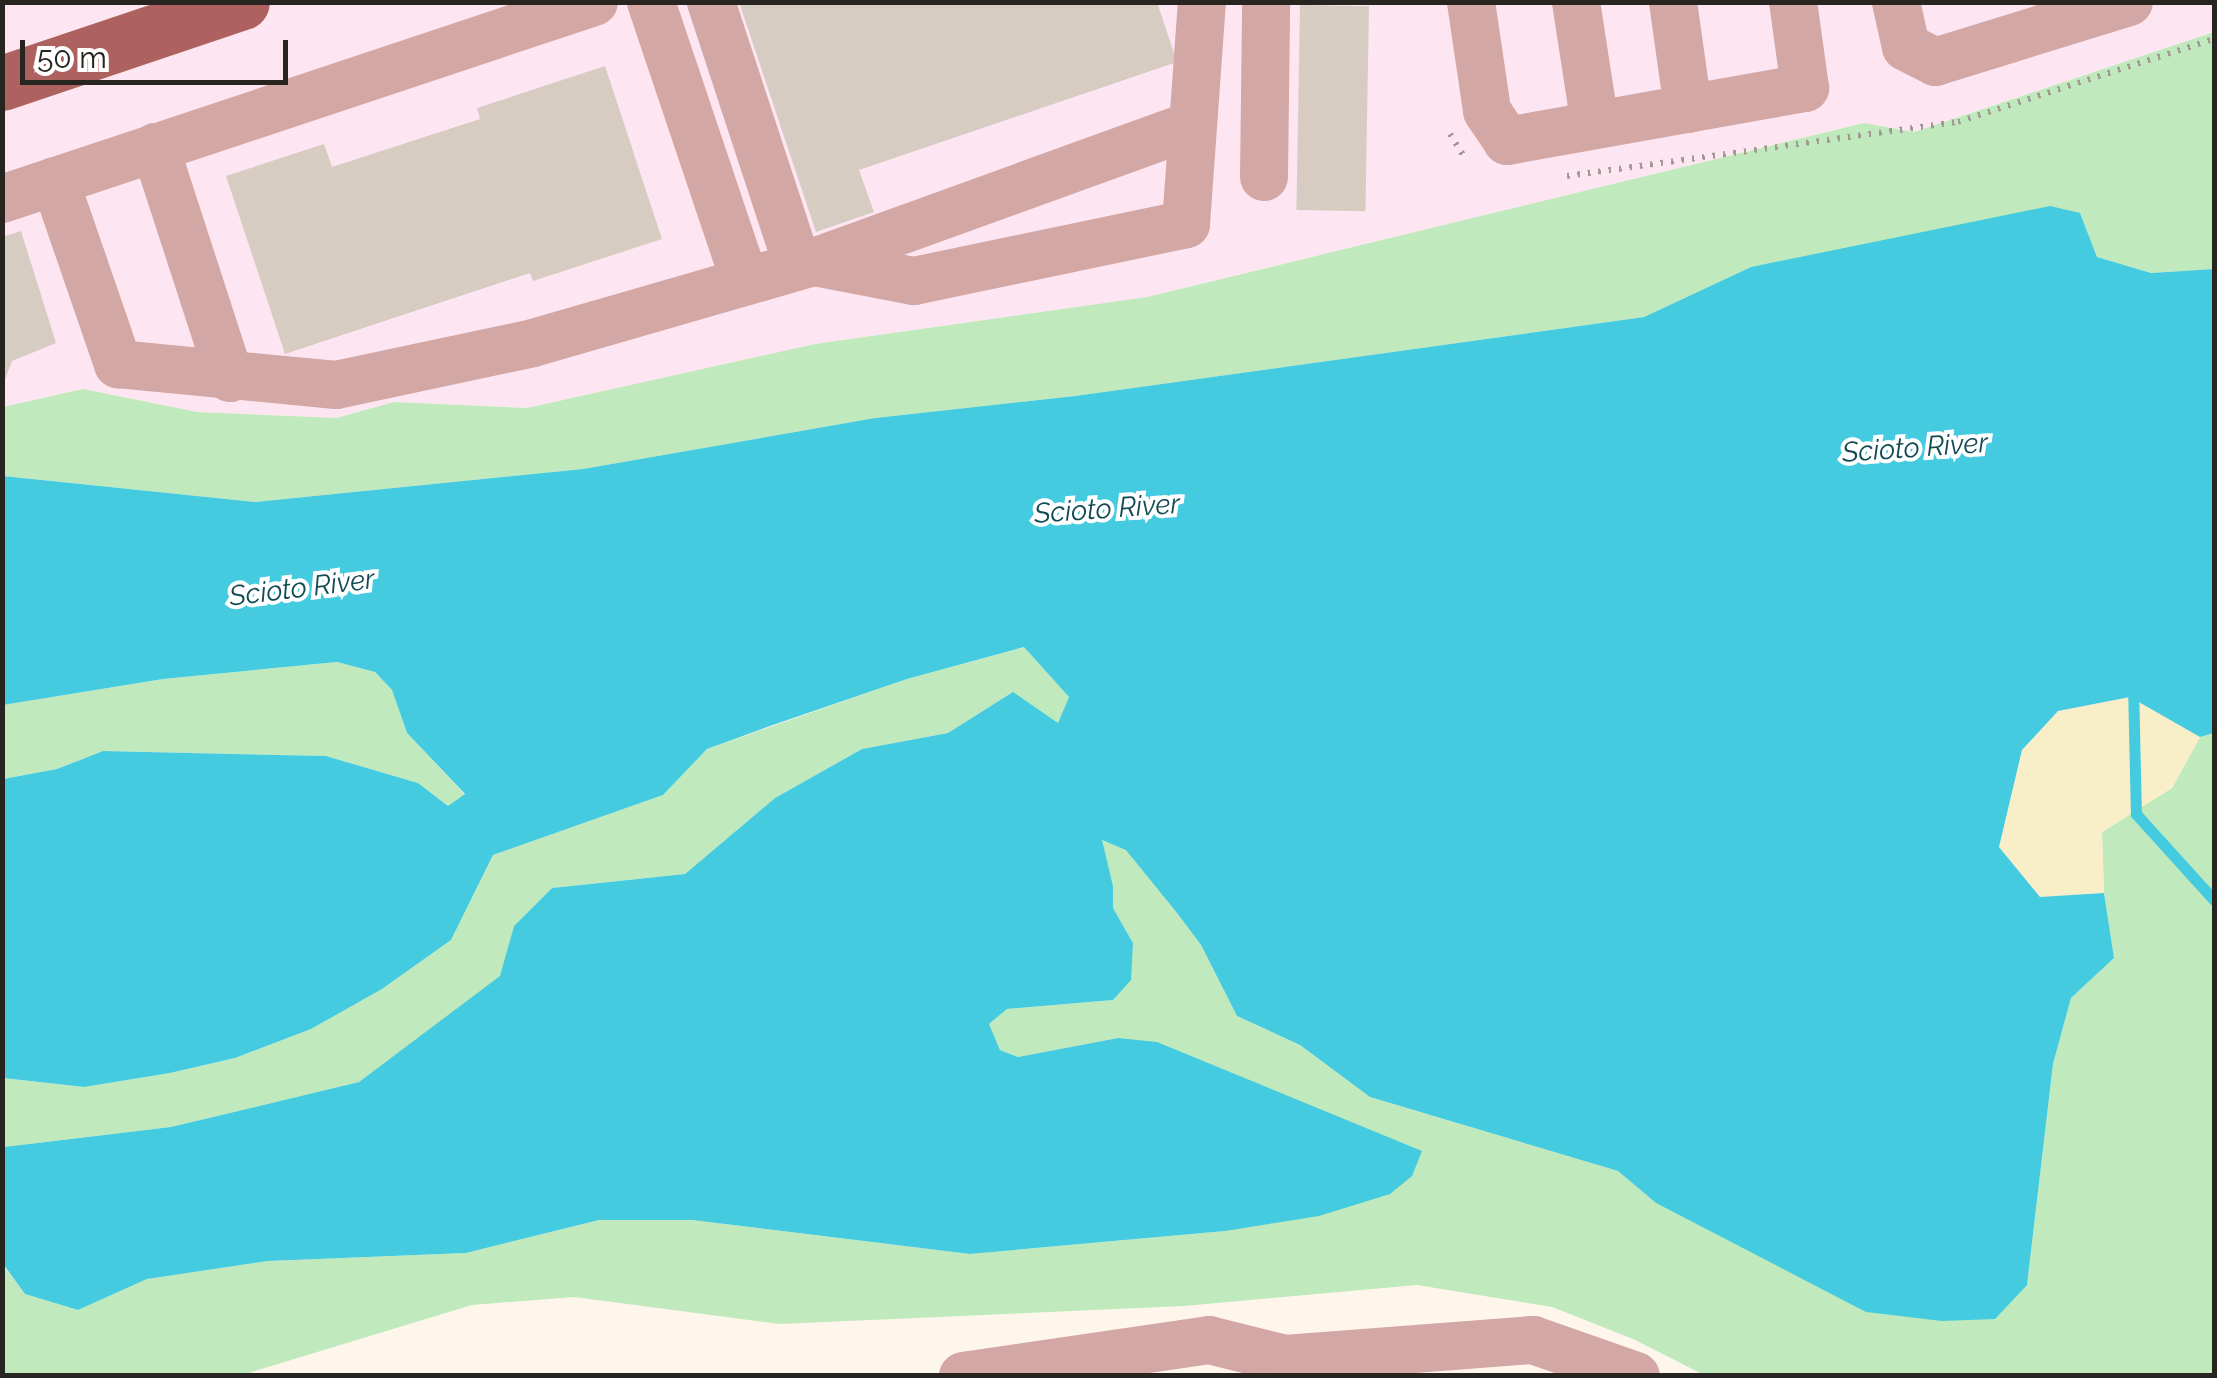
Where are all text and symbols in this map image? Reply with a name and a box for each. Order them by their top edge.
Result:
scale bar [25,20,292,82]
text: 50 m [37,40,107,75]
water label: Scioto River [1841,426,1989,470]
water label: Scioto River [1033,487,1181,531]
water label: Scioto River [227,562,377,614]

